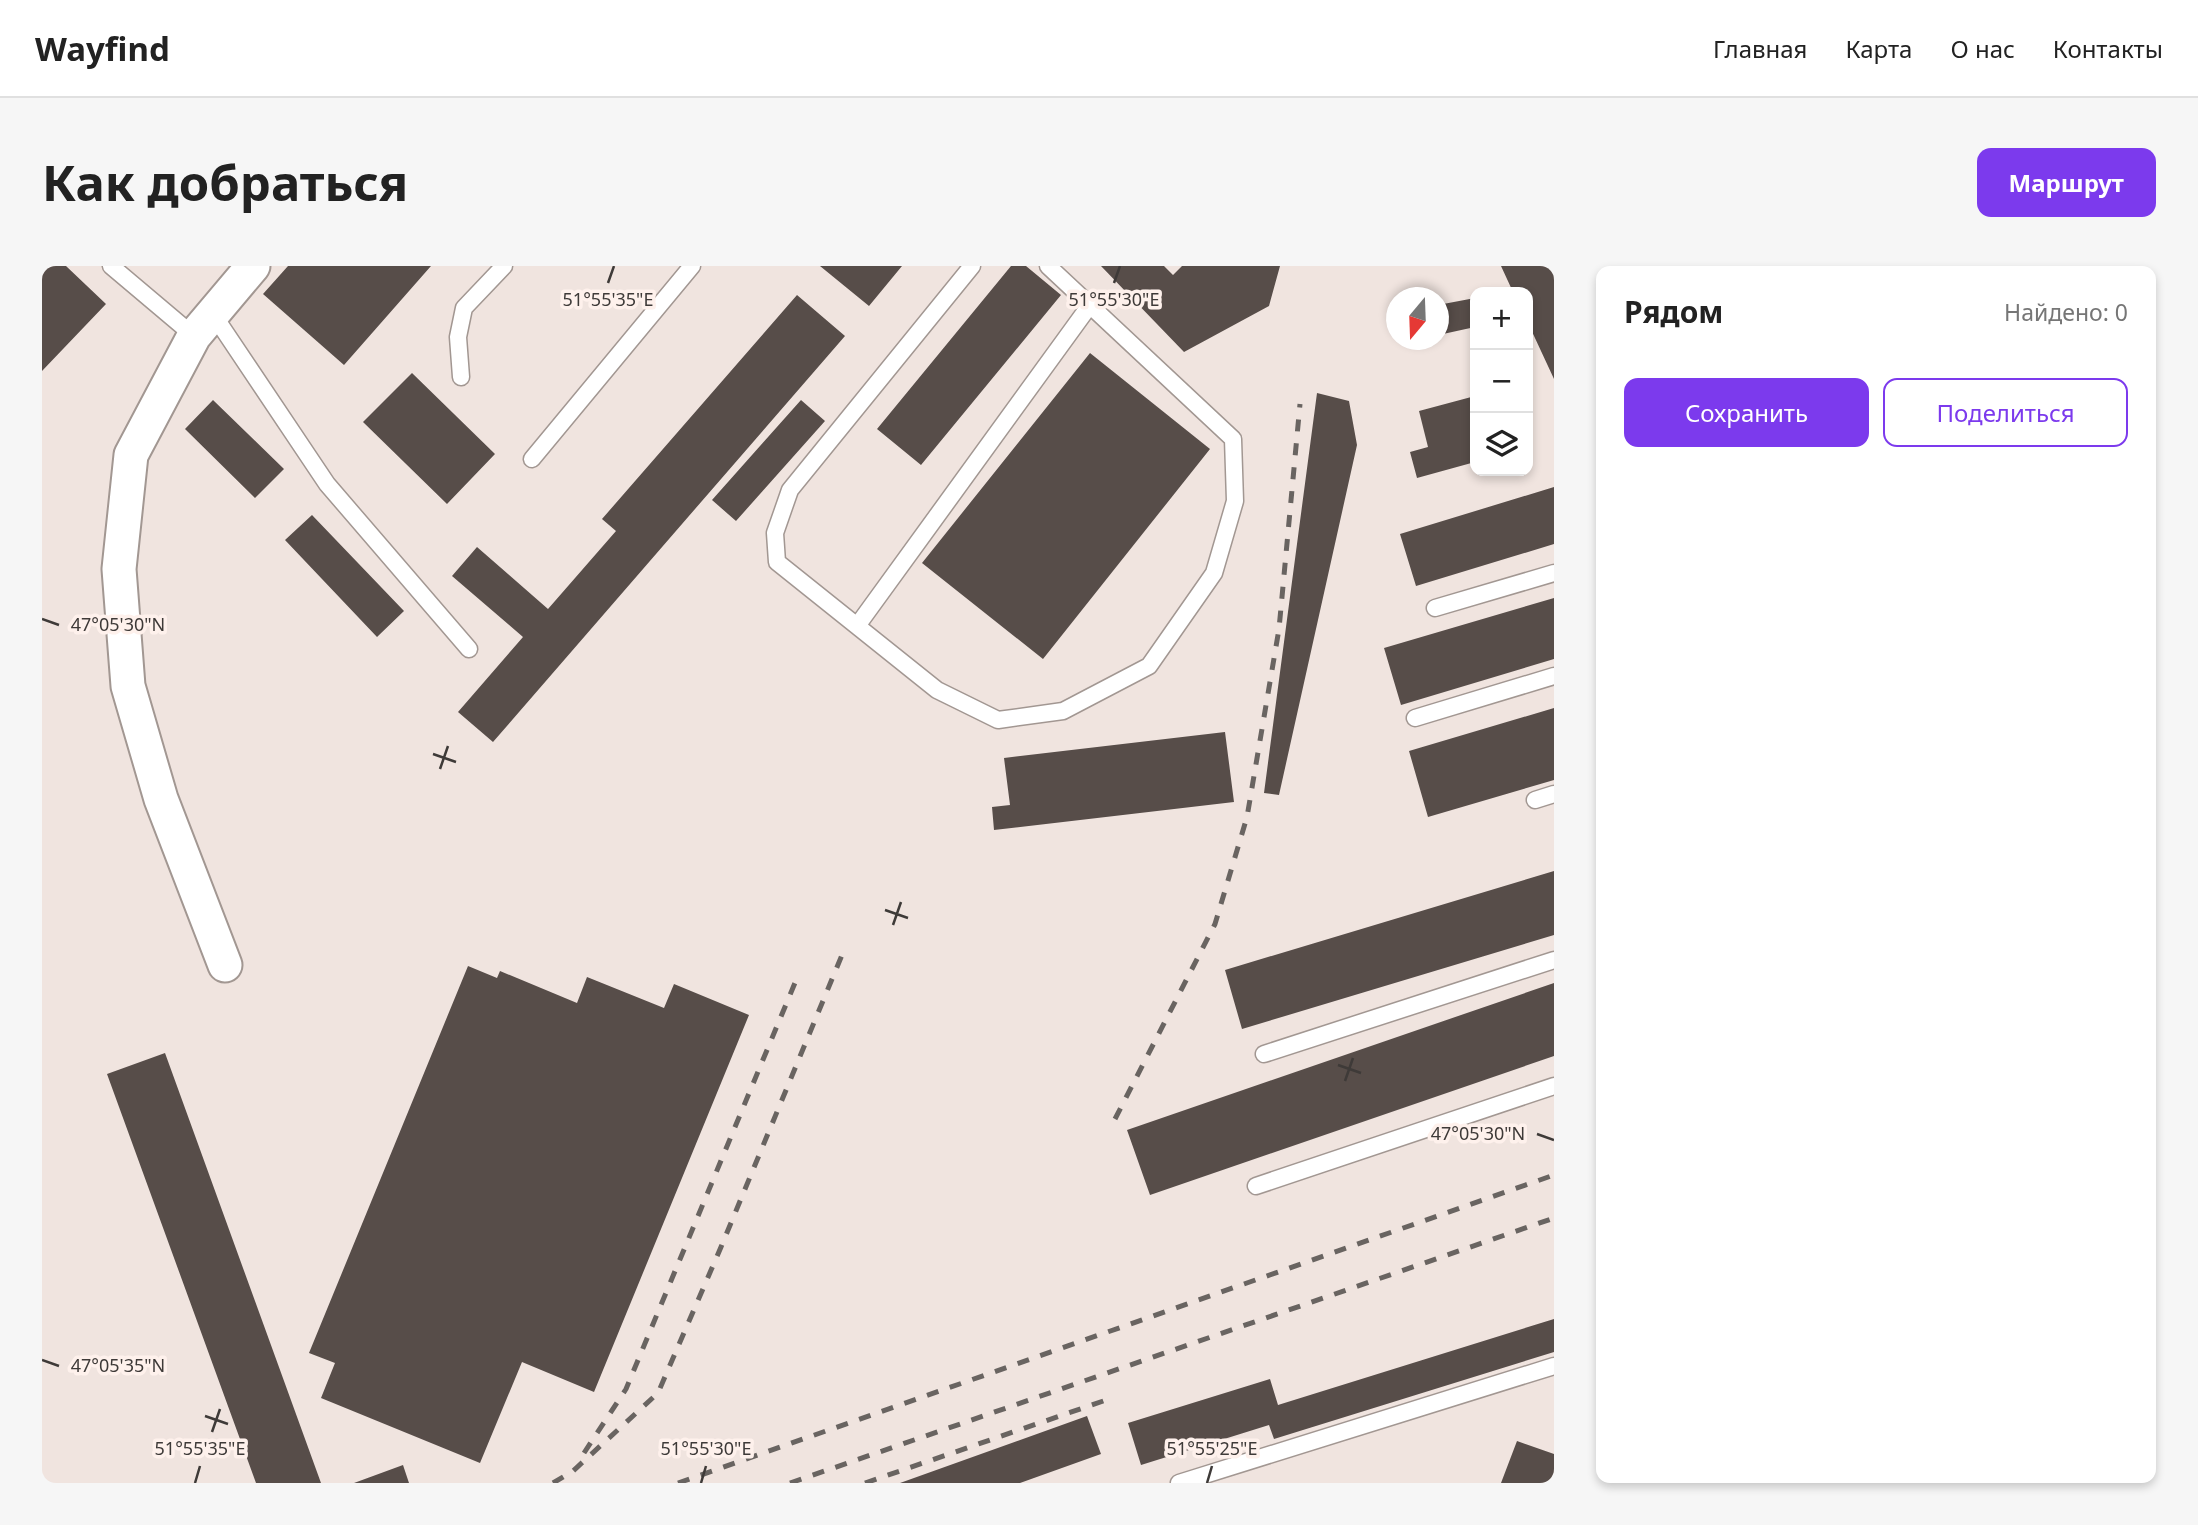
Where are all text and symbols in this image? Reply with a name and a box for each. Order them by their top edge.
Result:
text: Wayfind [35,26,170,71]
text: Главная [1713,32,1807,65]
text: Карта [1845,32,1912,65]
text: О нас [1950,32,2015,65]
text: Контакты [2053,32,2163,65]
button: Маршрут [1977,148,2156,217]
text: Как добраться [42,149,408,215]
text: 51°55'35"E [563,287,653,311]
text: 51°55'30"E [1069,287,1159,311]
north arrow [1386,287,1449,350]
map controls [1470,287,1533,476]
button: + [1470,287,1533,350]
text: Рядом [1624,291,1723,332]
text: Найдено: 0 [2004,296,2128,328]
button: − [1470,350,1533,413]
button: Сохранить [1624,378,1869,447]
button: Поделиться [1883,378,2128,447]
button: layers [1470,413,1533,476]
text: 47°05'30"N [71,612,165,636]
text: 47°05'30"N [1431,1121,1525,1145]
text: 47°05'35"N [71,1353,165,1377]
text: 51°55'35"E [155,1436,245,1460]
text: 51°55'30"E [661,1436,751,1460]
text: 51°55'25"E [1167,1436,1257,1460]

